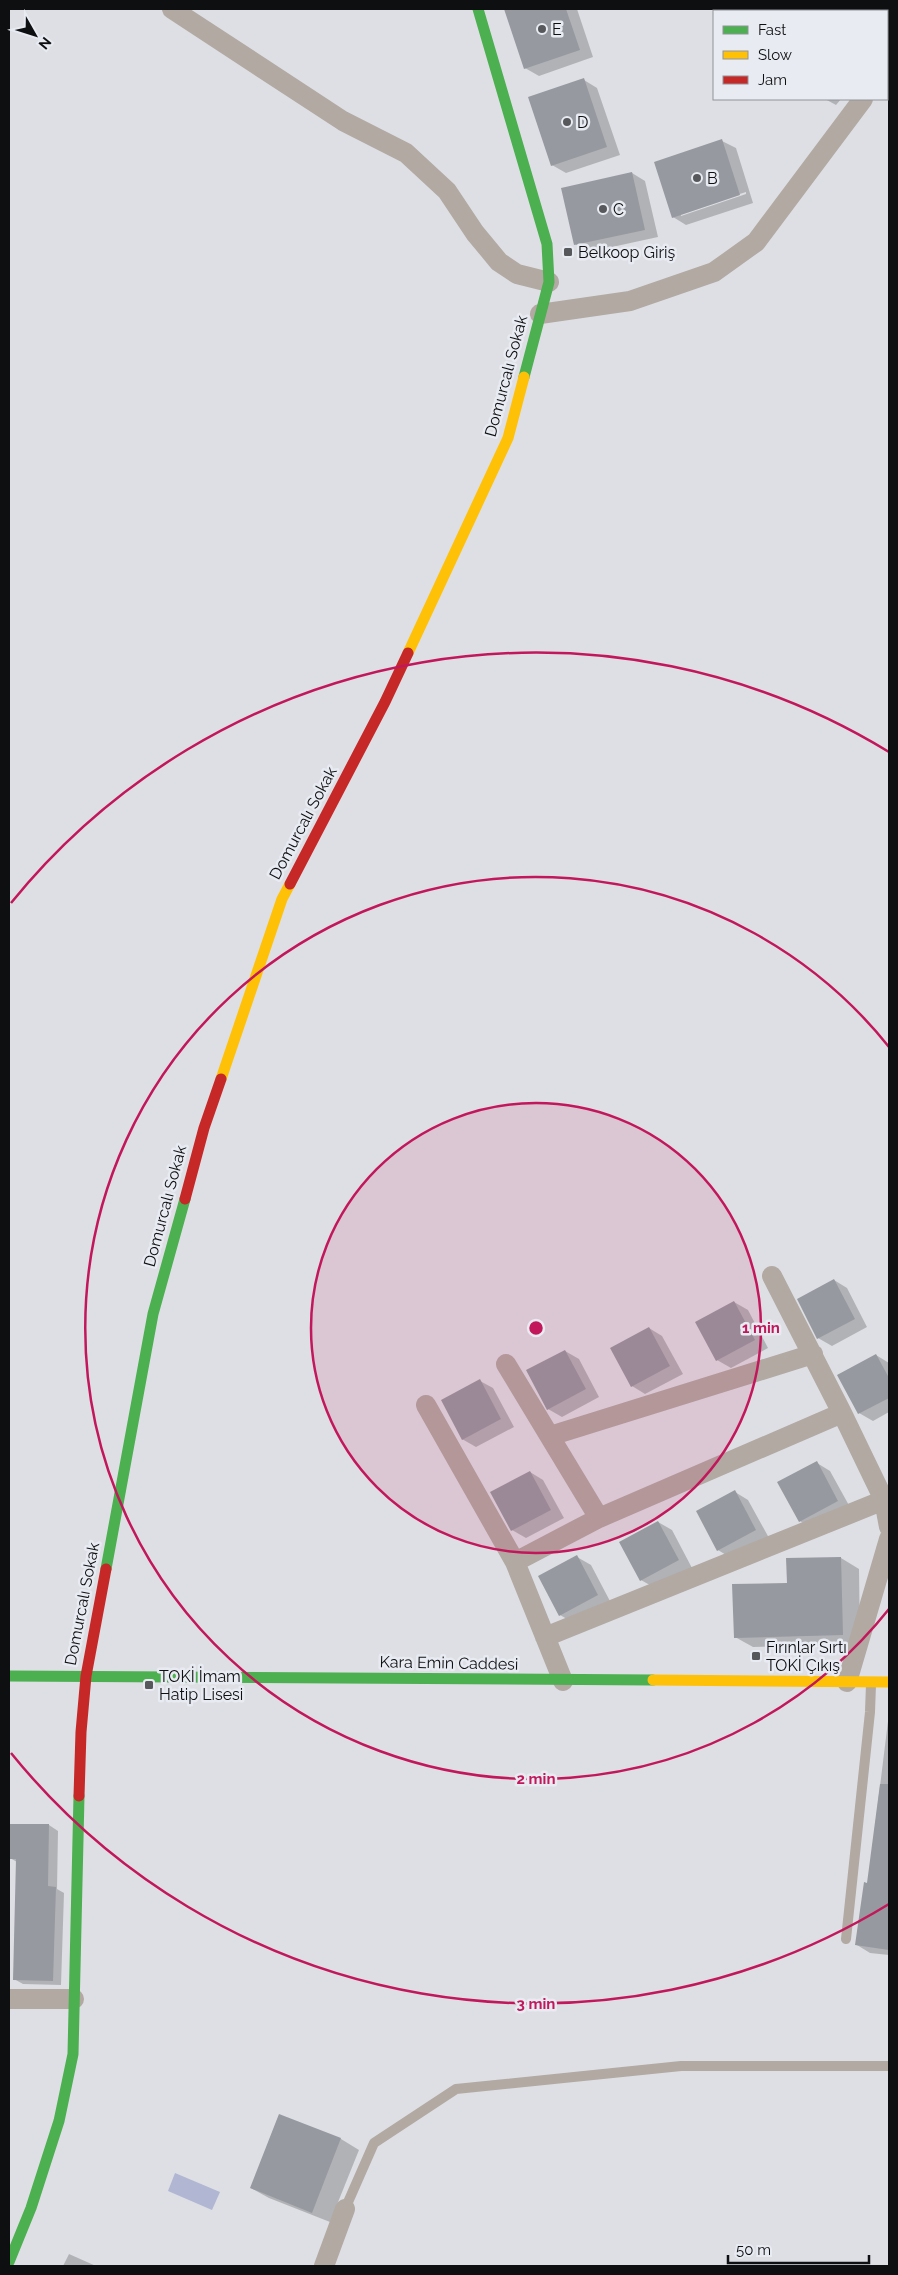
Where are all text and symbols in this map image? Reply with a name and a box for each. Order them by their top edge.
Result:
north arrow [10,10,60,60]
legend [713,10,888,100]
place label: E [552,20,562,39]
text: Fast [758,21,786,39]
marker: E [536,23,548,35]
text: N [36,34,55,52]
text: Slow [758,46,792,64]
text: Jam [758,71,787,89]
place label: D [577,113,588,132]
marker: D [561,116,573,128]
place label: B [707,169,718,188]
marker: B [691,172,703,184]
place label: C [613,200,624,219]
marker: C [597,203,609,215]
place label: Belkoop Giriş [578,243,675,262]
marker: Belkoop Giriş [562,246,574,258]
street label: Domurcalı Sokak [481,313,531,439]
street label: Domurcalı Sokak [265,763,341,883]
street label: Domurcalı Sokak [140,1143,190,1269]
centre of rings [527,1319,545,1337]
text: 1 min [742,1319,780,1337]
street label: Domurcalı Sokak [61,1540,103,1667]
place label: Fırınlar Sırtı TOKİ Çıkış [766,1638,847,1675]
marker: Fırınlar Sırtı TOKİ Çıkış [750,1650,762,1662]
street label: Kara Emin Caddesi [379,1652,519,1674]
place label: TOKİ İmam Hatip Lisesi [159,1666,243,1704]
marker: TOKİ İmam Hatip Lisesi [143,1679,155,1691]
text: 2 min [517,1770,555,1788]
text: 3 min [517,1995,555,2013]
scale bar [728,2232,869,2264]
text: 50 m [736,2241,771,2259]

